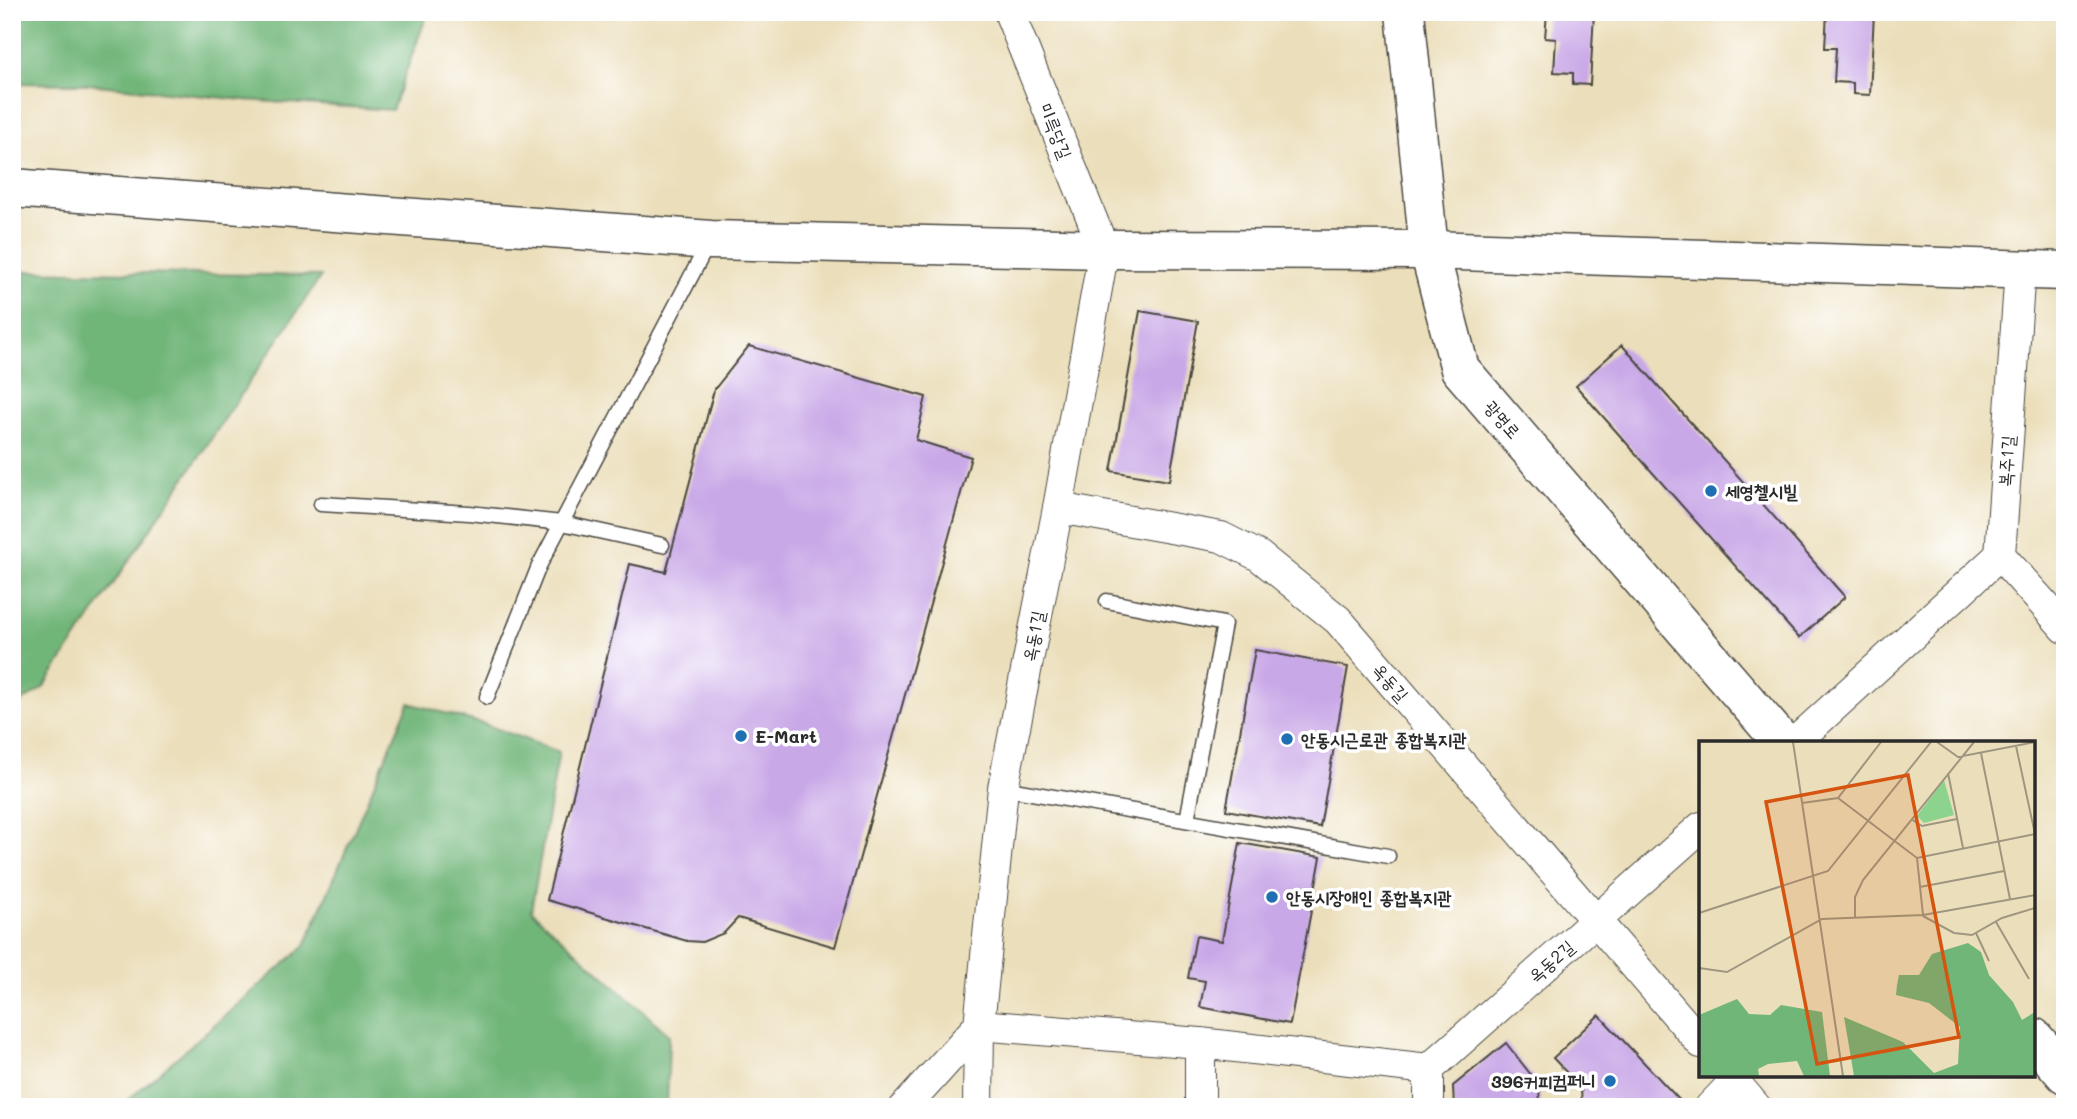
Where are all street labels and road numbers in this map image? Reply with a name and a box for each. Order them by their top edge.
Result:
street label: 미륵당길 [1034,100,1078,163]
street label: 광명로 [1480,395,1526,443]
street label: 복주1길 [1992,434,2020,488]
street label: 옥동1길 [1016,608,1050,664]
street label: 옥동길 [1368,658,1415,707]
street label: 옥동2길 [1523,934,1579,988]

